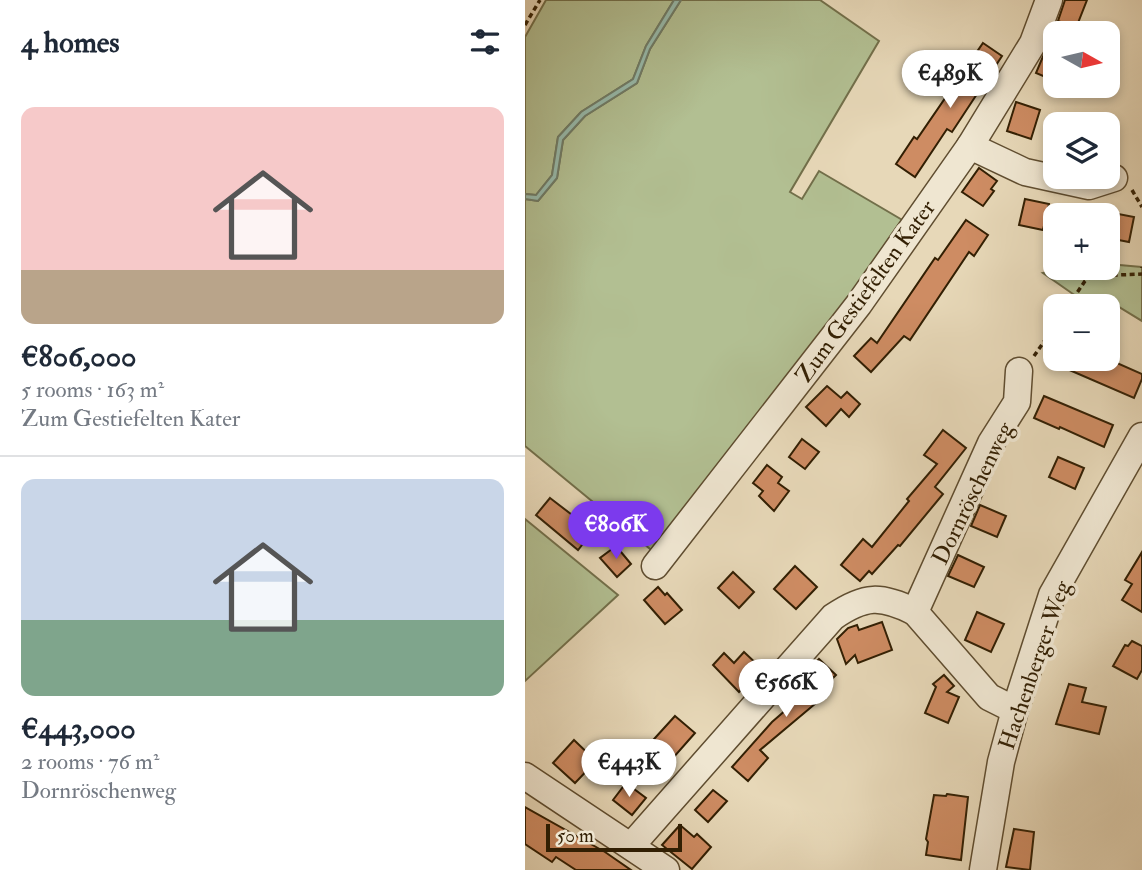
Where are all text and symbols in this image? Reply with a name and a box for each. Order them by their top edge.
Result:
north arrow [1043,21,1120,98]
map controls [1043,21,1120,371]
icon: filters [466,23,504,61]
text: 4 homes [21,24,120,61]
pin: €489K [901,50,999,110]
text: €489K [918,58,982,87]
button: layers [1043,112,1120,189]
icon: home [200,152,326,278]
street label: Zum Gestiefelten Kater [789,194,942,389]
button: + [1043,203,1120,280]
button: − [1043,294,1120,371]
text: €806,000 [21,338,136,375]
text: 5 rooms · 163 m² [21,375,164,404]
text: Zum Gestiefelten Kater [21,404,240,433]
street label: Dornröschenweg [925,417,1020,569]
pin: €806K [567,502,665,561]
text: €806K [584,509,648,538]
icon: home [200,524,326,650]
street label: Hachenberger Weg [992,576,1077,754]
pin: €566K [737,660,835,719]
text: €566K [755,667,817,696]
text: €443,000 [21,710,136,747]
pin: €443K [580,740,678,799]
text: 2 rooms · 76 m² [21,747,159,776]
text: €443K [597,747,661,776]
text: Dornröschenweg [21,776,176,805]
scale bar [546,821,683,853]
text: 50 m [557,824,594,848]

